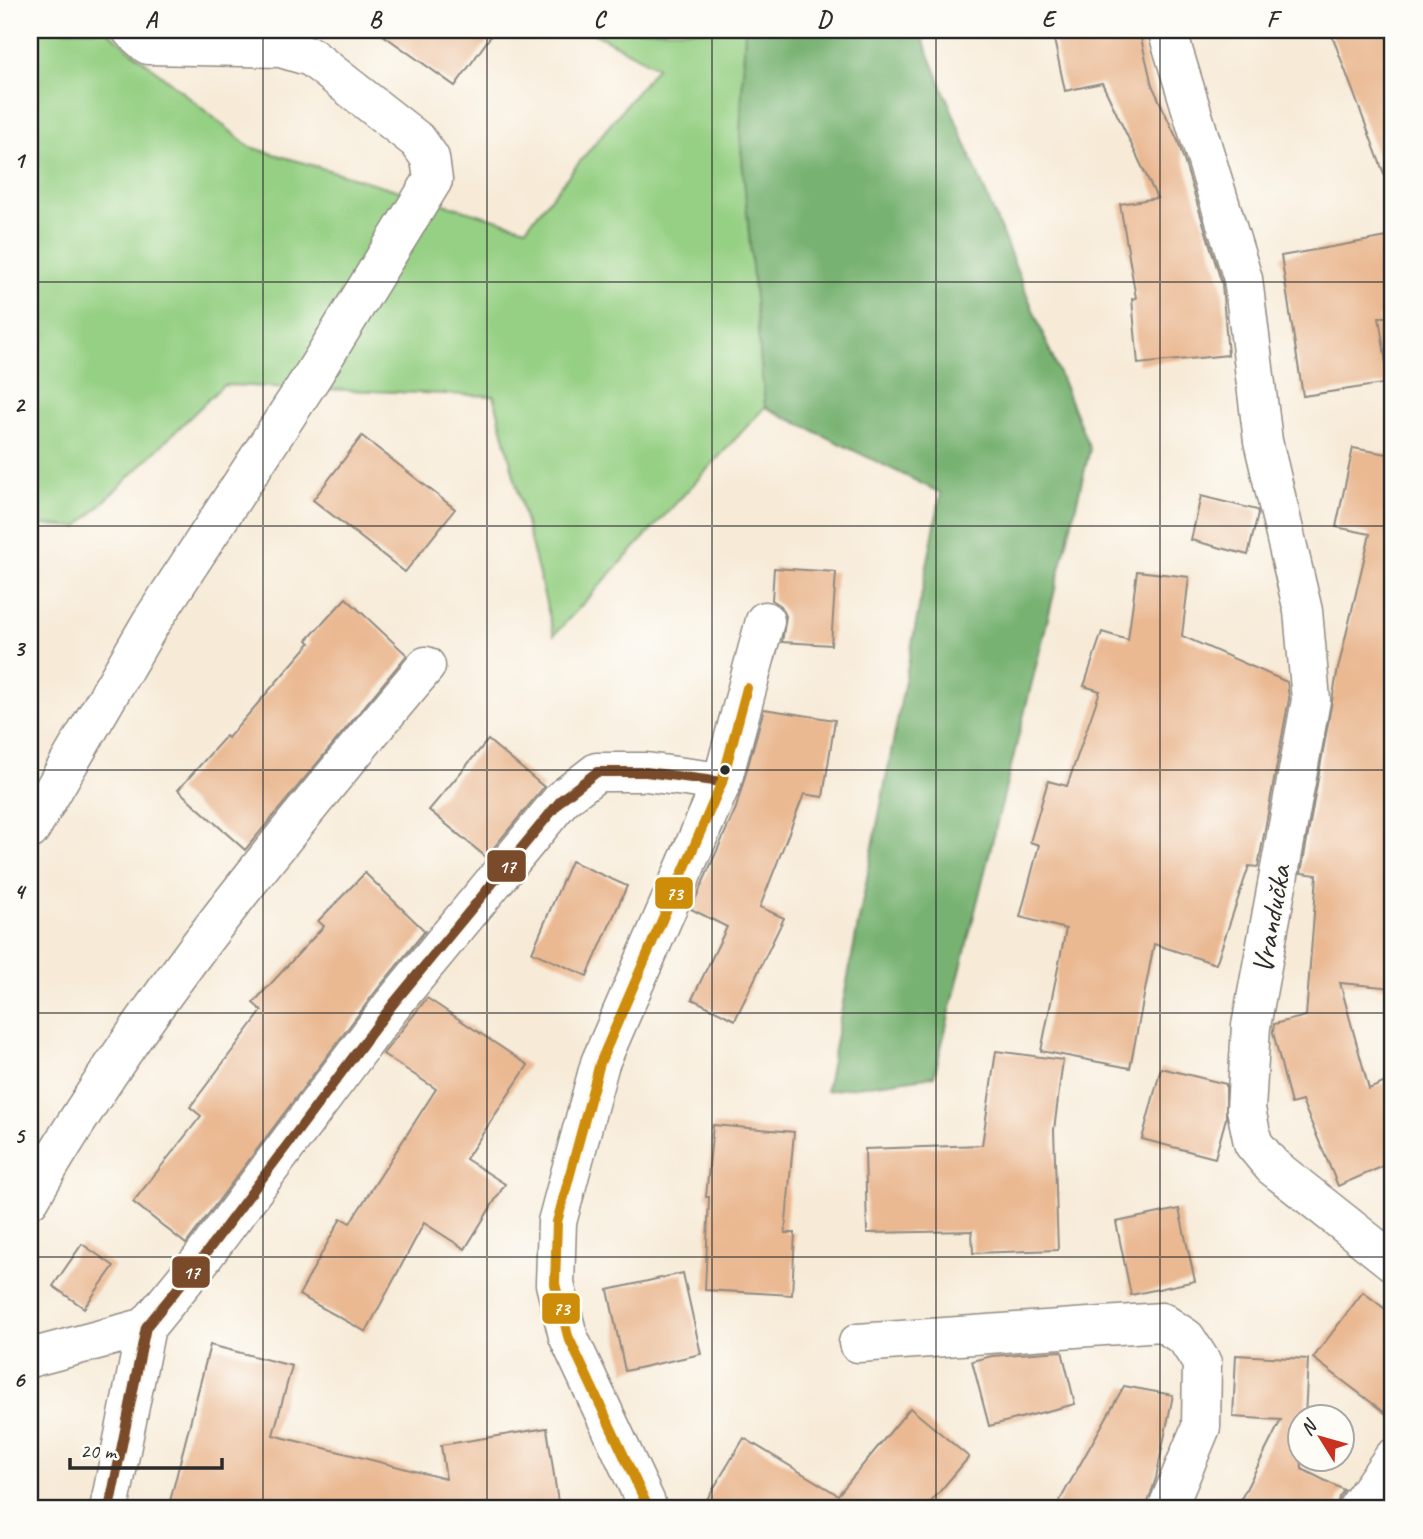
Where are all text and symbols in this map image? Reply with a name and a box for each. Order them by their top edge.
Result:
text: A [145,5,159,34]
text: B [369,5,383,34]
text: C [594,5,608,34]
text: D [817,5,833,34]
text: E [1042,5,1058,34]
text: F [1267,5,1283,34]
text: 1 [14,146,27,175]
text: 2 [14,390,27,419]
text: 3 [14,634,27,663]
unlabelled marker [718,763,732,777]
line badge: 17 [486,849,527,883]
text: 17 [498,855,518,879]
street label: Vrandučka [1243,860,1299,976]
line badge: 73 [654,876,694,910]
text: 4 [14,877,27,906]
text: 73 [665,882,685,906]
text: 5 [14,1121,26,1150]
line badge: 17 [171,1255,211,1289]
text: 17 [182,1261,202,1285]
line badge: 73 [541,1292,581,1325]
text: 73 [552,1297,572,1321]
text: 6 [14,1365,27,1394]
north arrow [1286,1402,1356,1472]
text: N [1295,1414,1323,1440]
scale bar [70,1427,222,1471]
text: 20 m [80,1438,118,1464]

